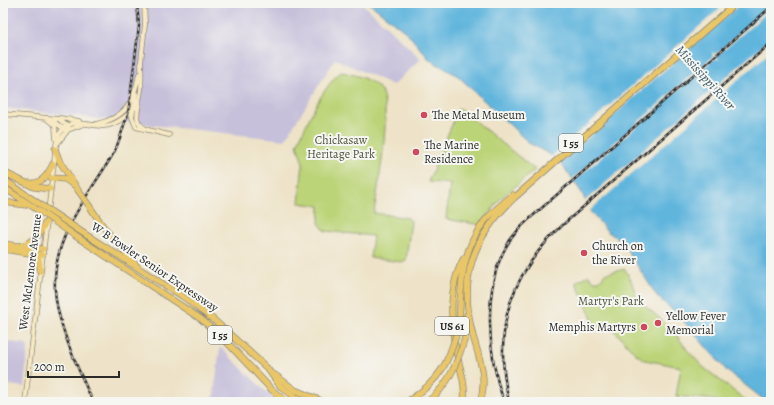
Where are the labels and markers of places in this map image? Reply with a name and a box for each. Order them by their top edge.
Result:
place label: The Metal Museum [432,107,525,123]
marker: The Metal Museum [419,110,429,120]
place label: The Marine Residence [424,137,479,167]
marker: The Marine Residence [411,147,421,157]
place label: Church on the River [592,238,644,268]
marker: Church on the River [579,248,589,258]
place label: Yellow Fever Memorial [665,308,726,338]
marker: Yellow Fever Memorial [653,318,663,328]
place label: Memphis Martyrs [548,319,636,335]
marker: Memphis Martyrs [639,322,649,332]

